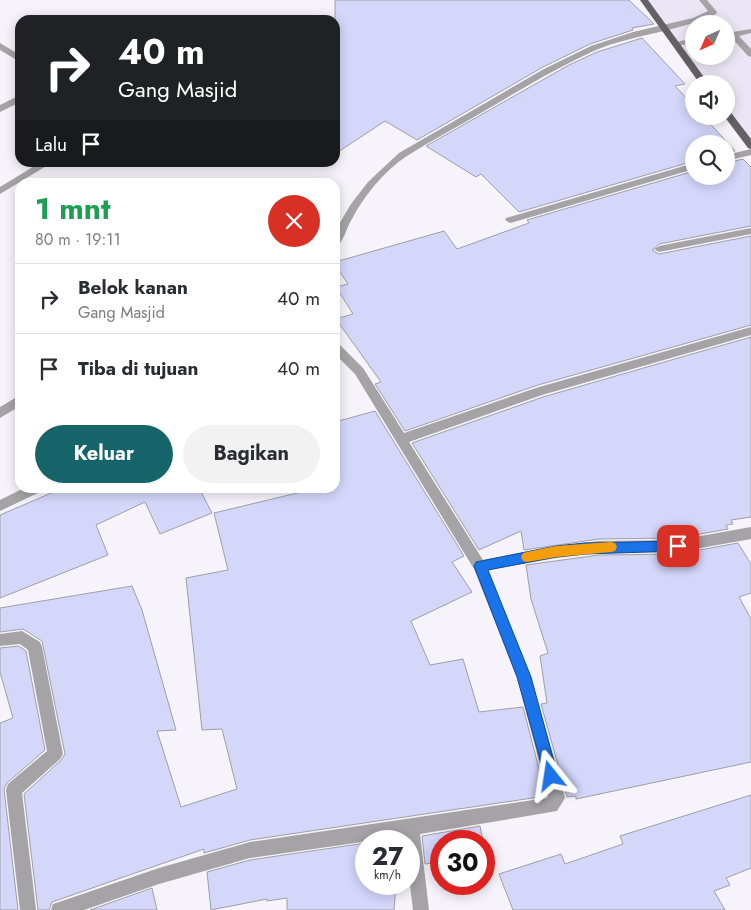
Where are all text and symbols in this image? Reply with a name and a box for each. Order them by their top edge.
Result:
north arrow [685,15,735,65]
map controls [685,15,735,185]
text: 40 m [118,27,205,77]
icon: right [35,35,100,100]
text: Gang Masjid [118,73,237,105]
button: sound [685,75,735,125]
icon: arrive [77,130,105,158]
text: Lalu [35,131,67,158]
button: search [685,135,735,185]
text: 1 mnt [35,187,111,230]
button: close [268,195,320,247]
text: 80 m · 19:11 [35,228,121,251]
text: Belok kanan [78,274,188,301]
icon: right [35,285,63,313]
text: 40 m [277,285,320,312]
text: Gang Masjid [78,301,165,324]
icon: arrive [35,355,63,383]
text: Tiba di tujuan [78,355,198,382]
text: 40 m [277,355,320,382]
button: Keluar [35,425,173,483]
button: Bagikan [183,425,320,483]
pin [657,525,699,567]
icon: arrive [664,532,692,560]
position arrow [524,749,576,801]
speed limit sign: 30 [430,830,495,895]
text: 27 [372,838,403,874]
text: km/h [374,866,401,884]

